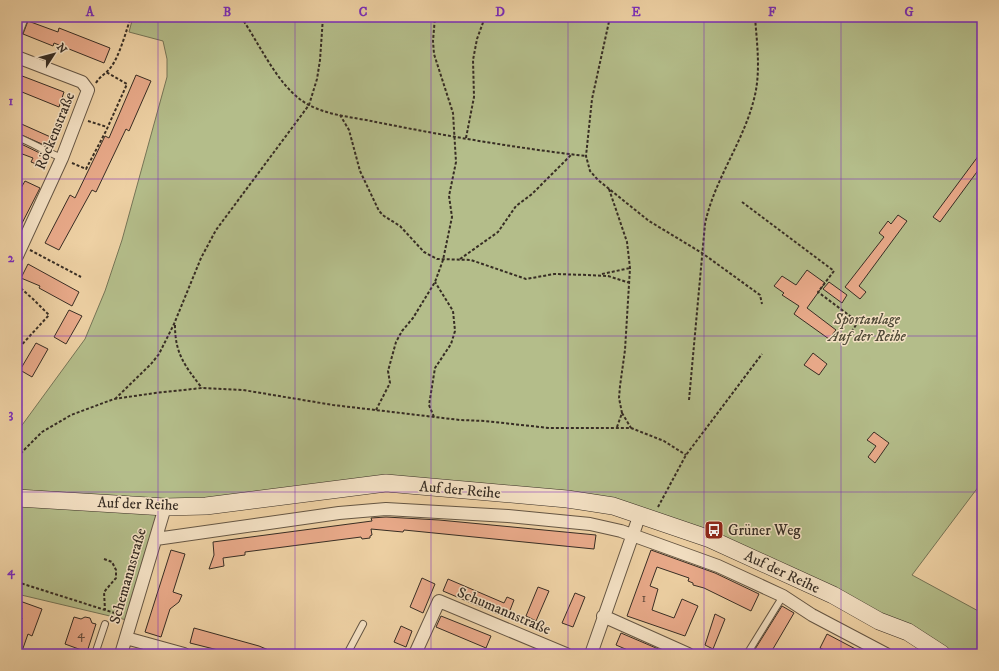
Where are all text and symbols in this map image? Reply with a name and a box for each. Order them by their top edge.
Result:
text: A [85,4,95,20]
text: B [223,4,231,20]
text: C [359,4,368,20]
text: D [495,4,505,20]
text: E [631,4,641,20]
text: F [768,4,777,20]
text: G [904,4,914,20]
north arrow [34,34,74,74]
text: N [53,41,70,56]
street label: Röckenstraße [31,89,79,173]
text: 1 [9,93,14,109]
text: 2 [8,250,15,266]
park label: Sportanlage Auf der Reihe [826,310,906,346]
text: 3 [9,406,14,422]
street label: Auf der Reihe [419,477,501,503]
street label: Auf der Reihe [97,493,179,515]
bus stop icon: Grüner Weg [703,519,725,541]
place label: Grüner Weg [728,521,801,540]
street label: Schemannstraße [105,526,151,626]
street label: Auf der Reihe [741,546,823,598]
text: 4 [6,563,15,580]
street label: Schumannstraße [454,583,554,639]
house number: 1 [642,590,647,606]
house number: 4 [77,626,85,642]

